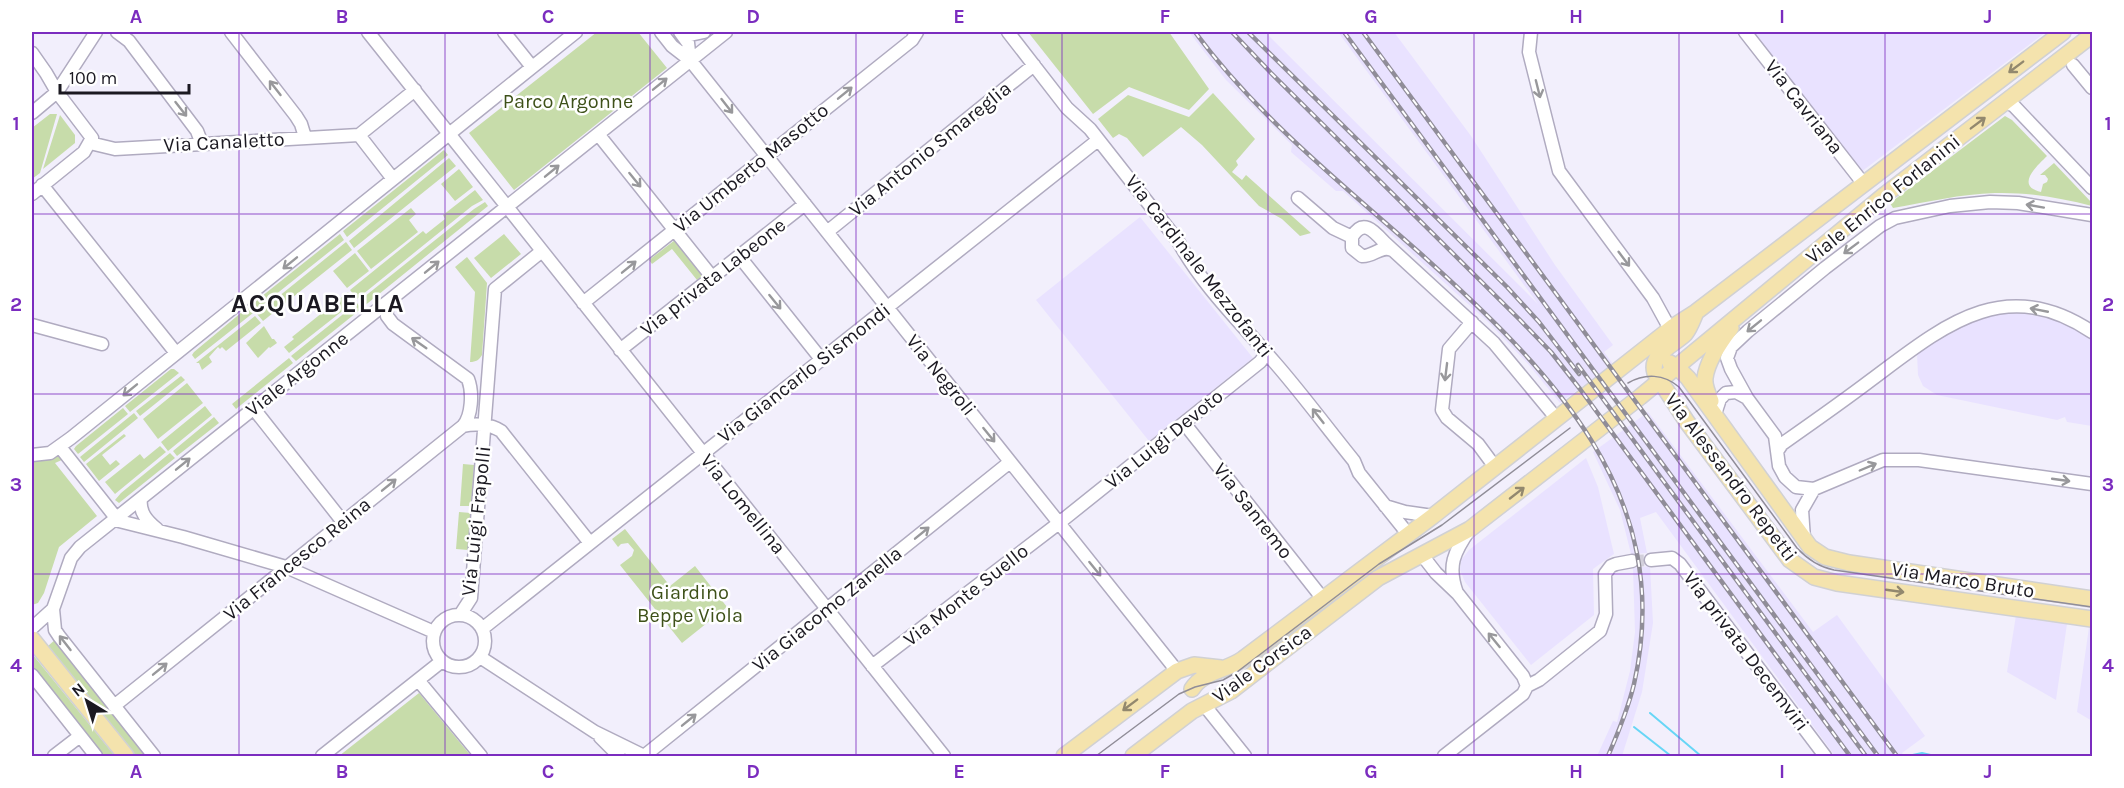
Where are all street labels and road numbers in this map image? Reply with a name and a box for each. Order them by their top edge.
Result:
street label: Via Cavriana [1760,55,1848,159]
street label: Via Antonio Smareglia [844,77,1016,221]
street label: Via Umberto Masotto [669,98,833,238]
street label: Via Canaletto [163,127,285,157]
street label: Viale Enrico Forlanini [1801,130,1965,268]
street label: Via Cardinale Mezzofanti [1121,170,1277,362]
street label: Via privata Labeone [636,213,790,341]
street label: Via Giancarlo Sismondi [713,298,895,448]
street label: Viale Argonne [241,327,353,421]
street label: Via Negroli [901,330,981,420]
street label: Via Luigi Devoto [1100,384,1228,494]
street label: Via Alessandro Repetti [1660,388,1802,566]
street label: Via Luigi Frapolli [457,445,495,597]
street label: Via Lomellina [696,449,790,559]
street label: Via Sanremo [1208,458,1298,564]
street label: Via Francesco Reina [219,493,375,625]
street label: Via Monte Suello [899,539,1033,651]
street label: Via Giacomo Zanella [748,542,906,676]
street label: Via Marco Bruto [1890,557,2036,603]
street label: Via privata Decemviri [1678,567,1814,735]
street label: Viale Corsica [1208,620,1316,708]

